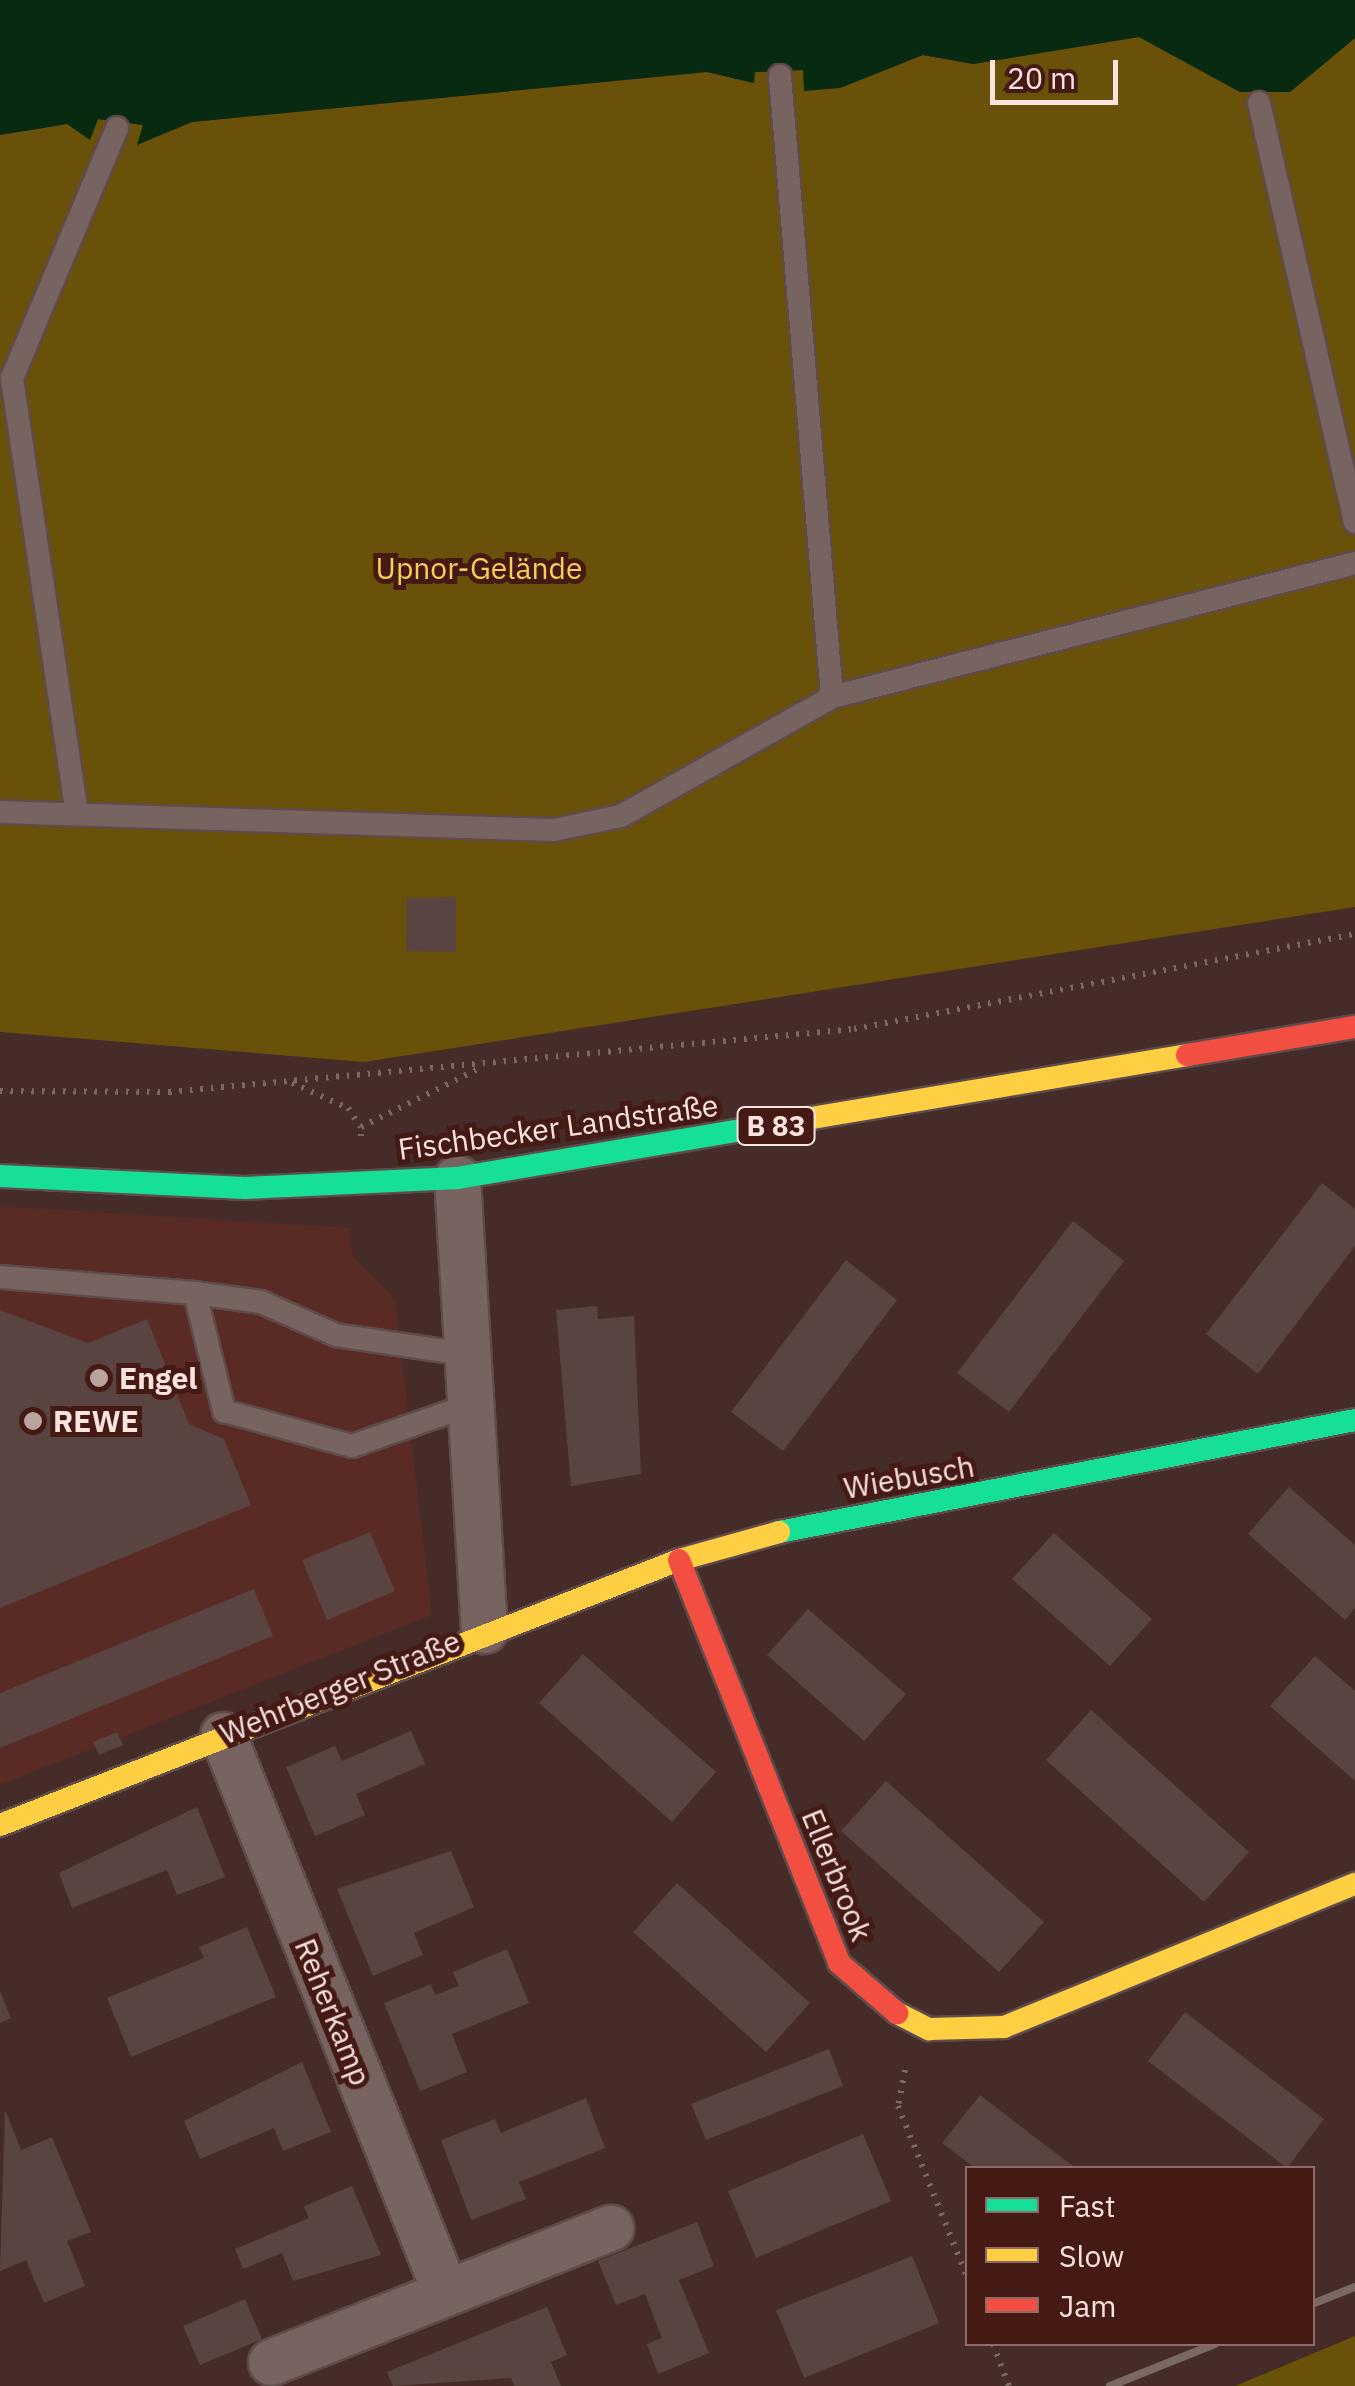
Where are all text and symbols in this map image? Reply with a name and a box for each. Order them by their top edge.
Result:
scale bar [995,40,1122,102]
text: 20 m [1007,58,1076,97]
park label: Upnor-Gelände [376,550,582,586]
street label: Fischbecker Landstraße [396,1087,720,1167]
road number: B 83 [736,1103,816,1149]
place label: Engel [119,1360,197,1396]
marker: Engel [88,1367,110,1389]
place label: REWE [53,1403,139,1439]
marker: REWE [22,1410,44,1432]
street label: Wiebusch [841,1448,977,1506]
street label: Wehrberger Straße [215,1622,465,1752]
street label: Ellerbrook [794,1804,880,1946]
street label: Reherkamp [287,1933,379,2091]
legend [965,2166,1315,2346]
text: Fast [1059,2186,1116,2225]
text: Slow [1059,2236,1124,2275]
text: Jam [1059,2286,1117,2325]

